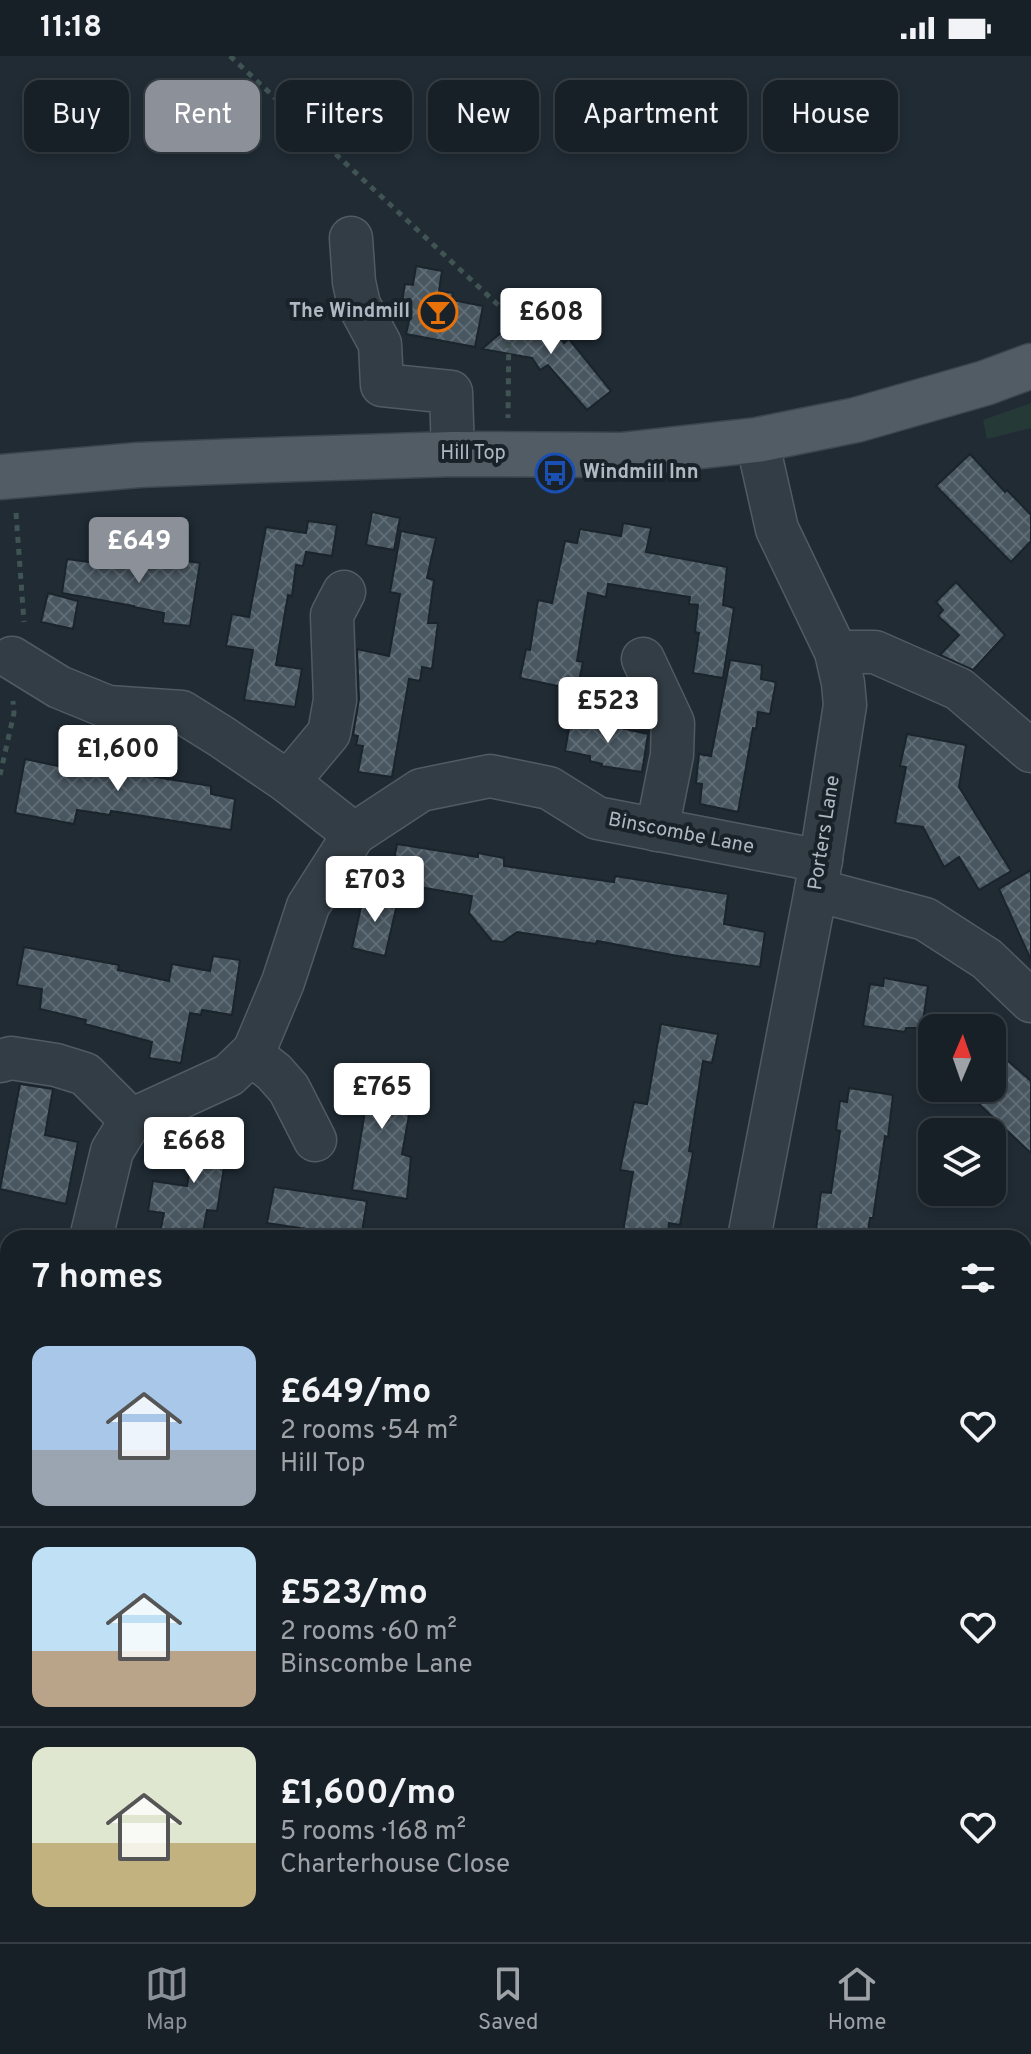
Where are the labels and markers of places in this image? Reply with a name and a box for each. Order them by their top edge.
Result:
pin: £608 [504,288,598,356]
bar icon: The Windmill [417,291,459,333]
place label: The Windmill [289,299,410,325]
bus stop icon: Windmill Inn [534,452,576,494]
place label: Windmill Inn [583,460,699,486]
pin: £649 [92,517,186,585]
pin: £523 [561,677,655,745]
pin: £1,600 [53,725,183,793]
pin: £703 [328,856,422,924]
pin: £765 [335,1063,429,1131]
pin: £668 [147,1117,241,1185]

